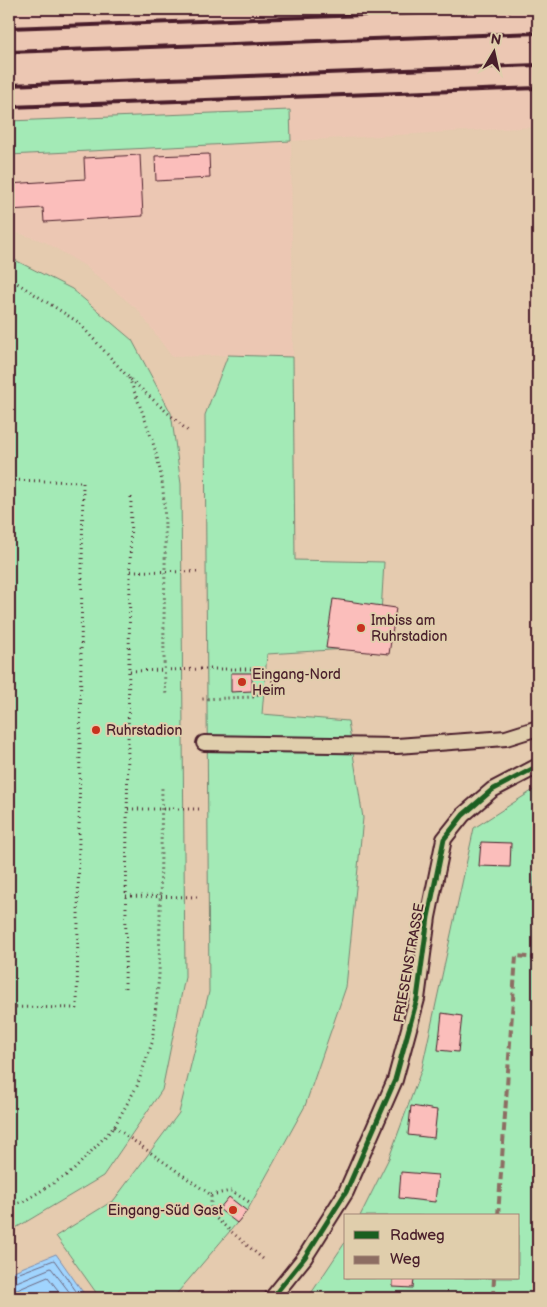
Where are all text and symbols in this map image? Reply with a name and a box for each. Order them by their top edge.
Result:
north arrow [470,28,520,78]
text: N [489,30,502,49]
place label: Imbiss am Ruhrstadion [371,612,448,645]
marker: Imbiss am Ruhrstadion [355,622,367,634]
place label: Eingang-Nord Heim [252,666,341,699]
marker: Eingang-Nord Heim [236,676,248,688]
place label: Ruhrstadion [106,722,183,739]
marker: Ruhrstadion [90,724,102,736]
street label: FRIESENSTRASSE [390,902,428,1024]
place label: Eingang-Süd Gast [108,1202,224,1219]
marker: Eingang-Süd Gast [227,1204,239,1216]
legend [344,1214,520,1280]
text: Radweg [390,1226,445,1245]
text: Weg [390,1250,420,1269]

